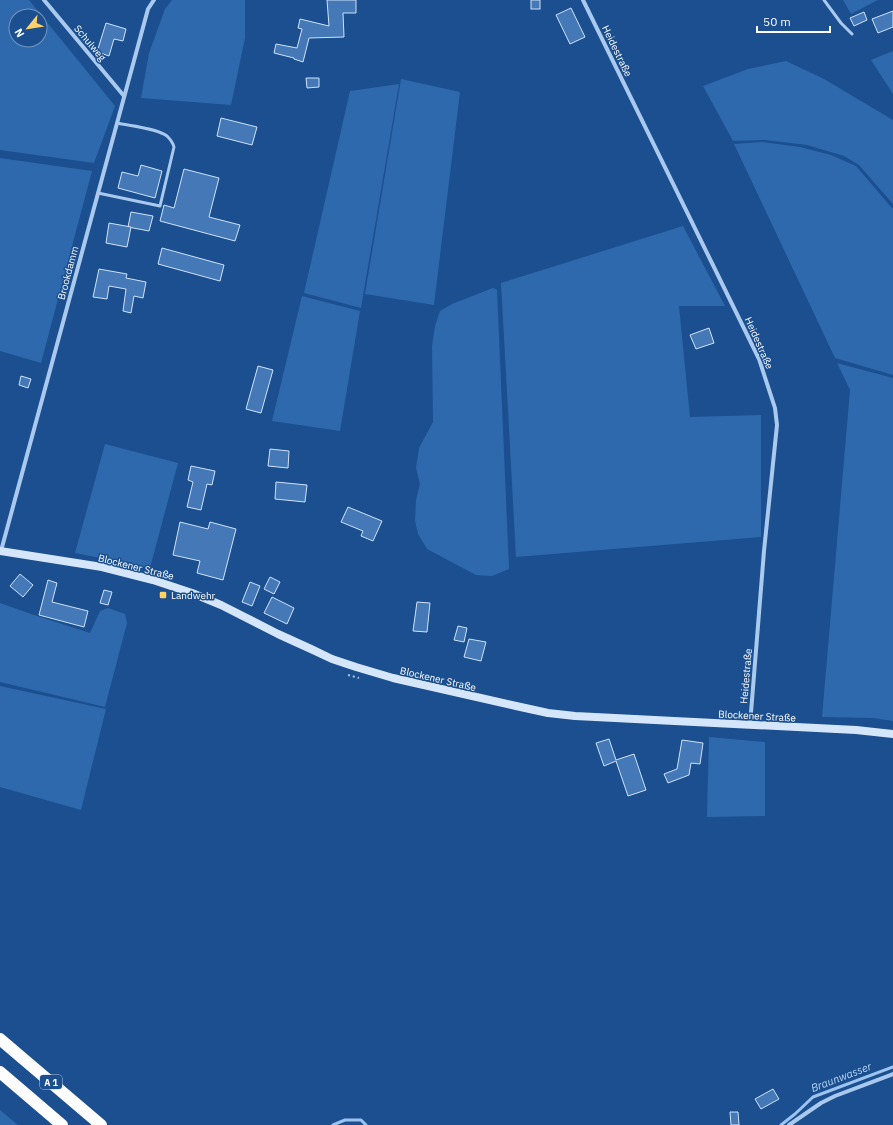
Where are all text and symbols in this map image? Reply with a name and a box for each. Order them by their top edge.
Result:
north arrow [8,8,48,48]
scale bar [757,8,830,34]
text: 50 m [763,14,791,29]
street label: Schulweg [71,22,109,64]
street label: Heidestraße [599,23,635,79]
text: N [11,26,27,40]
street label: Brookdamm [55,245,81,301]
street label: Heidestraße [742,315,776,371]
street label: Blockener Straße [97,551,176,583]
place label: Landwehr [171,589,216,602]
marker: Landwehr [158,590,168,600]
street label: Heidestraße [737,647,755,704]
street label: Blockener Straße [399,664,478,694]
street label: Blockener Straße [718,707,797,725]
water label: Braunwasser [809,1059,874,1095]
road number: A 1 [40,1075,62,1089]

